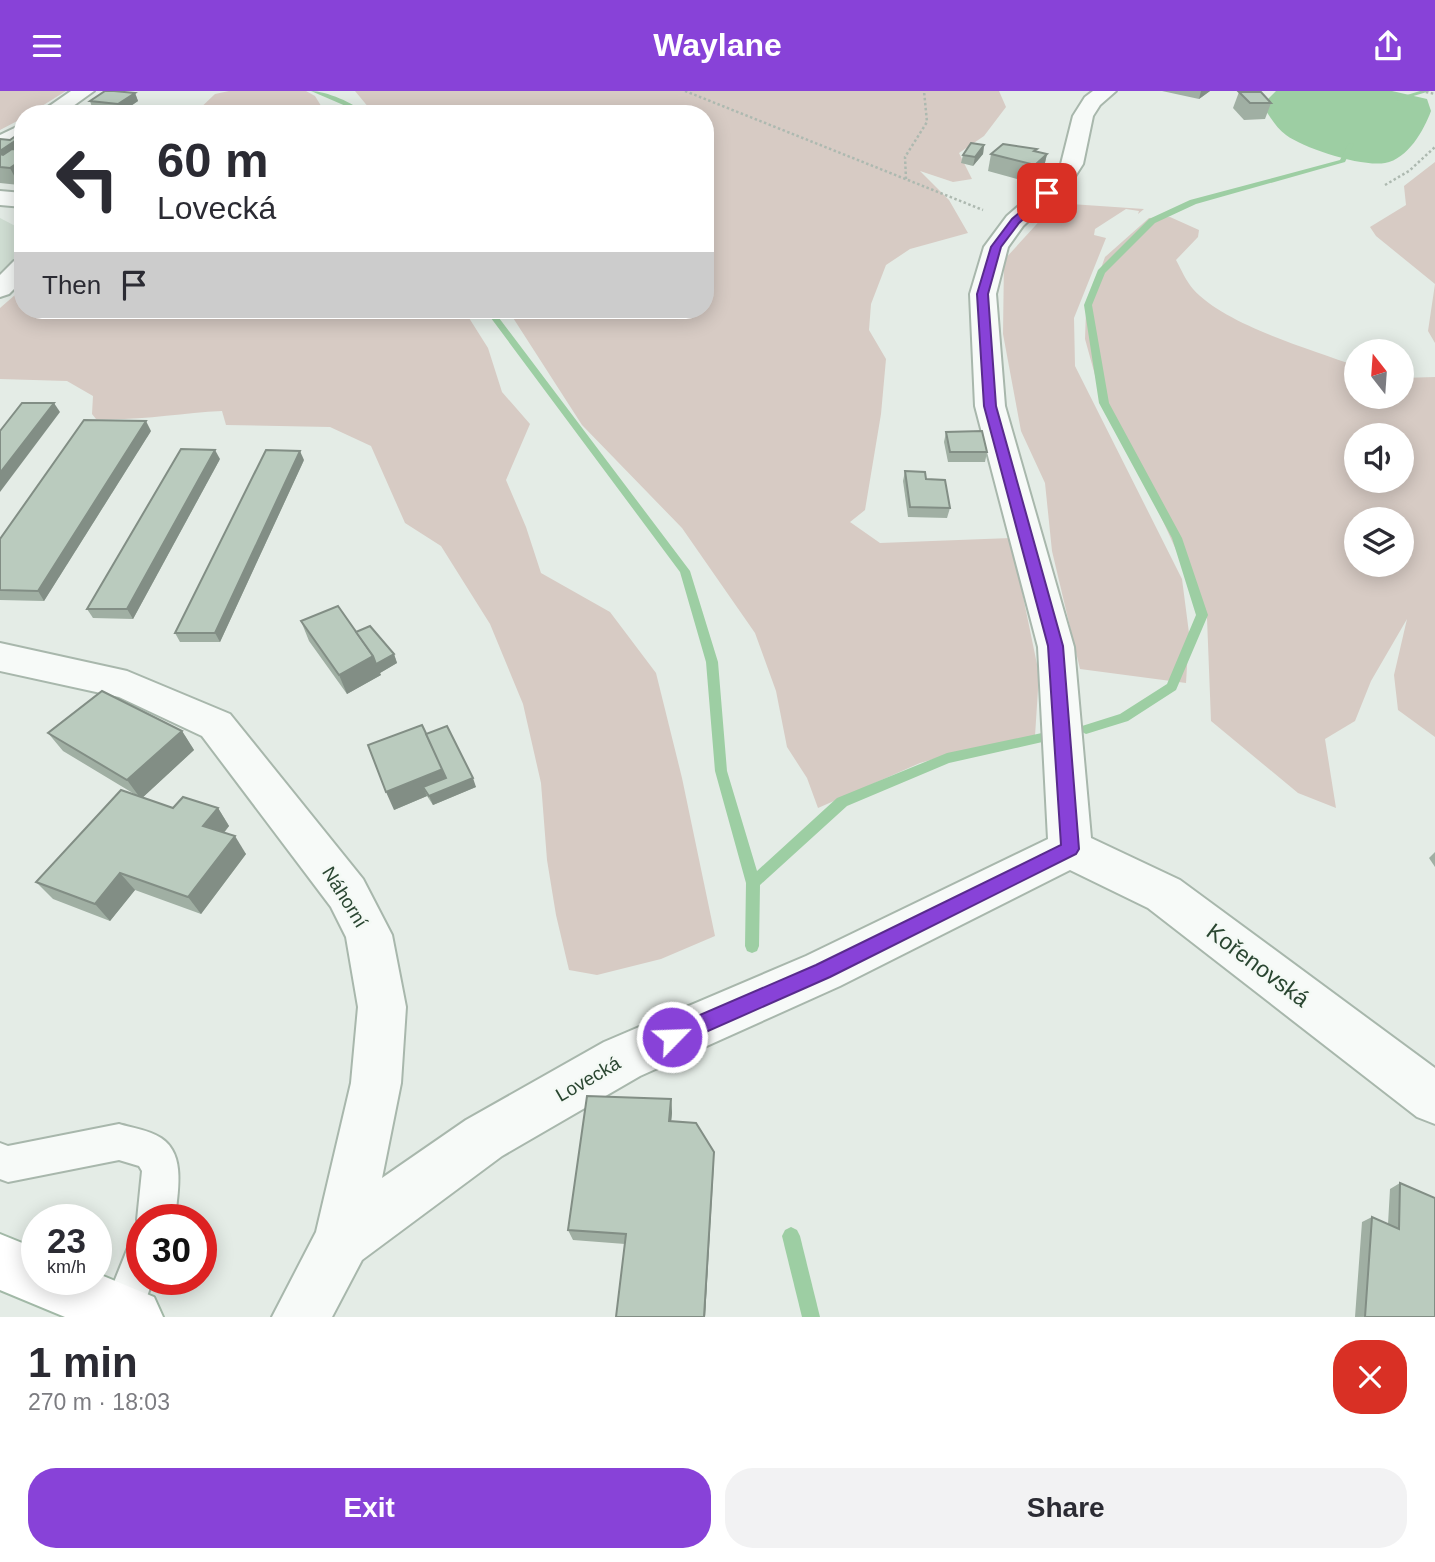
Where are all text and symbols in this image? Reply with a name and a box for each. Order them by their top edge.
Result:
icon: menu [28,27,66,65]
text: Waylane [653,27,782,63]
icon: share [1369,27,1407,65]
icon: left [42,133,133,224]
text: 60 m [157,133,269,187]
pin [1017,163,1077,223]
icon: arrive [1028,174,1066,212]
text: Lovecká [157,190,276,226]
icon: arrive [115,266,153,304]
text: Then [42,270,101,300]
north arrow [1344,339,1414,409]
map controls [1344,339,1414,577]
button: sound [1344,423,1414,493]
button: layers [1344,507,1414,577]
street label: Náhorní [318,863,372,932]
street label: Kořenovská [1202,918,1314,1012]
position arrow [635,1000,709,1074]
street label: Lovecká [552,1052,624,1106]
speed limit sign: 30 [126,1204,217,1295]
text: 23 [47,1221,86,1260]
text: km/h [47,1257,86,1277]
text: 1 min [28,1339,138,1386]
button: close [1333,1340,1407,1414]
text: 270 m · 18:03 [28,1389,170,1415]
button: Exit [28,1468,711,1548]
button: Share [725,1468,1407,1548]

